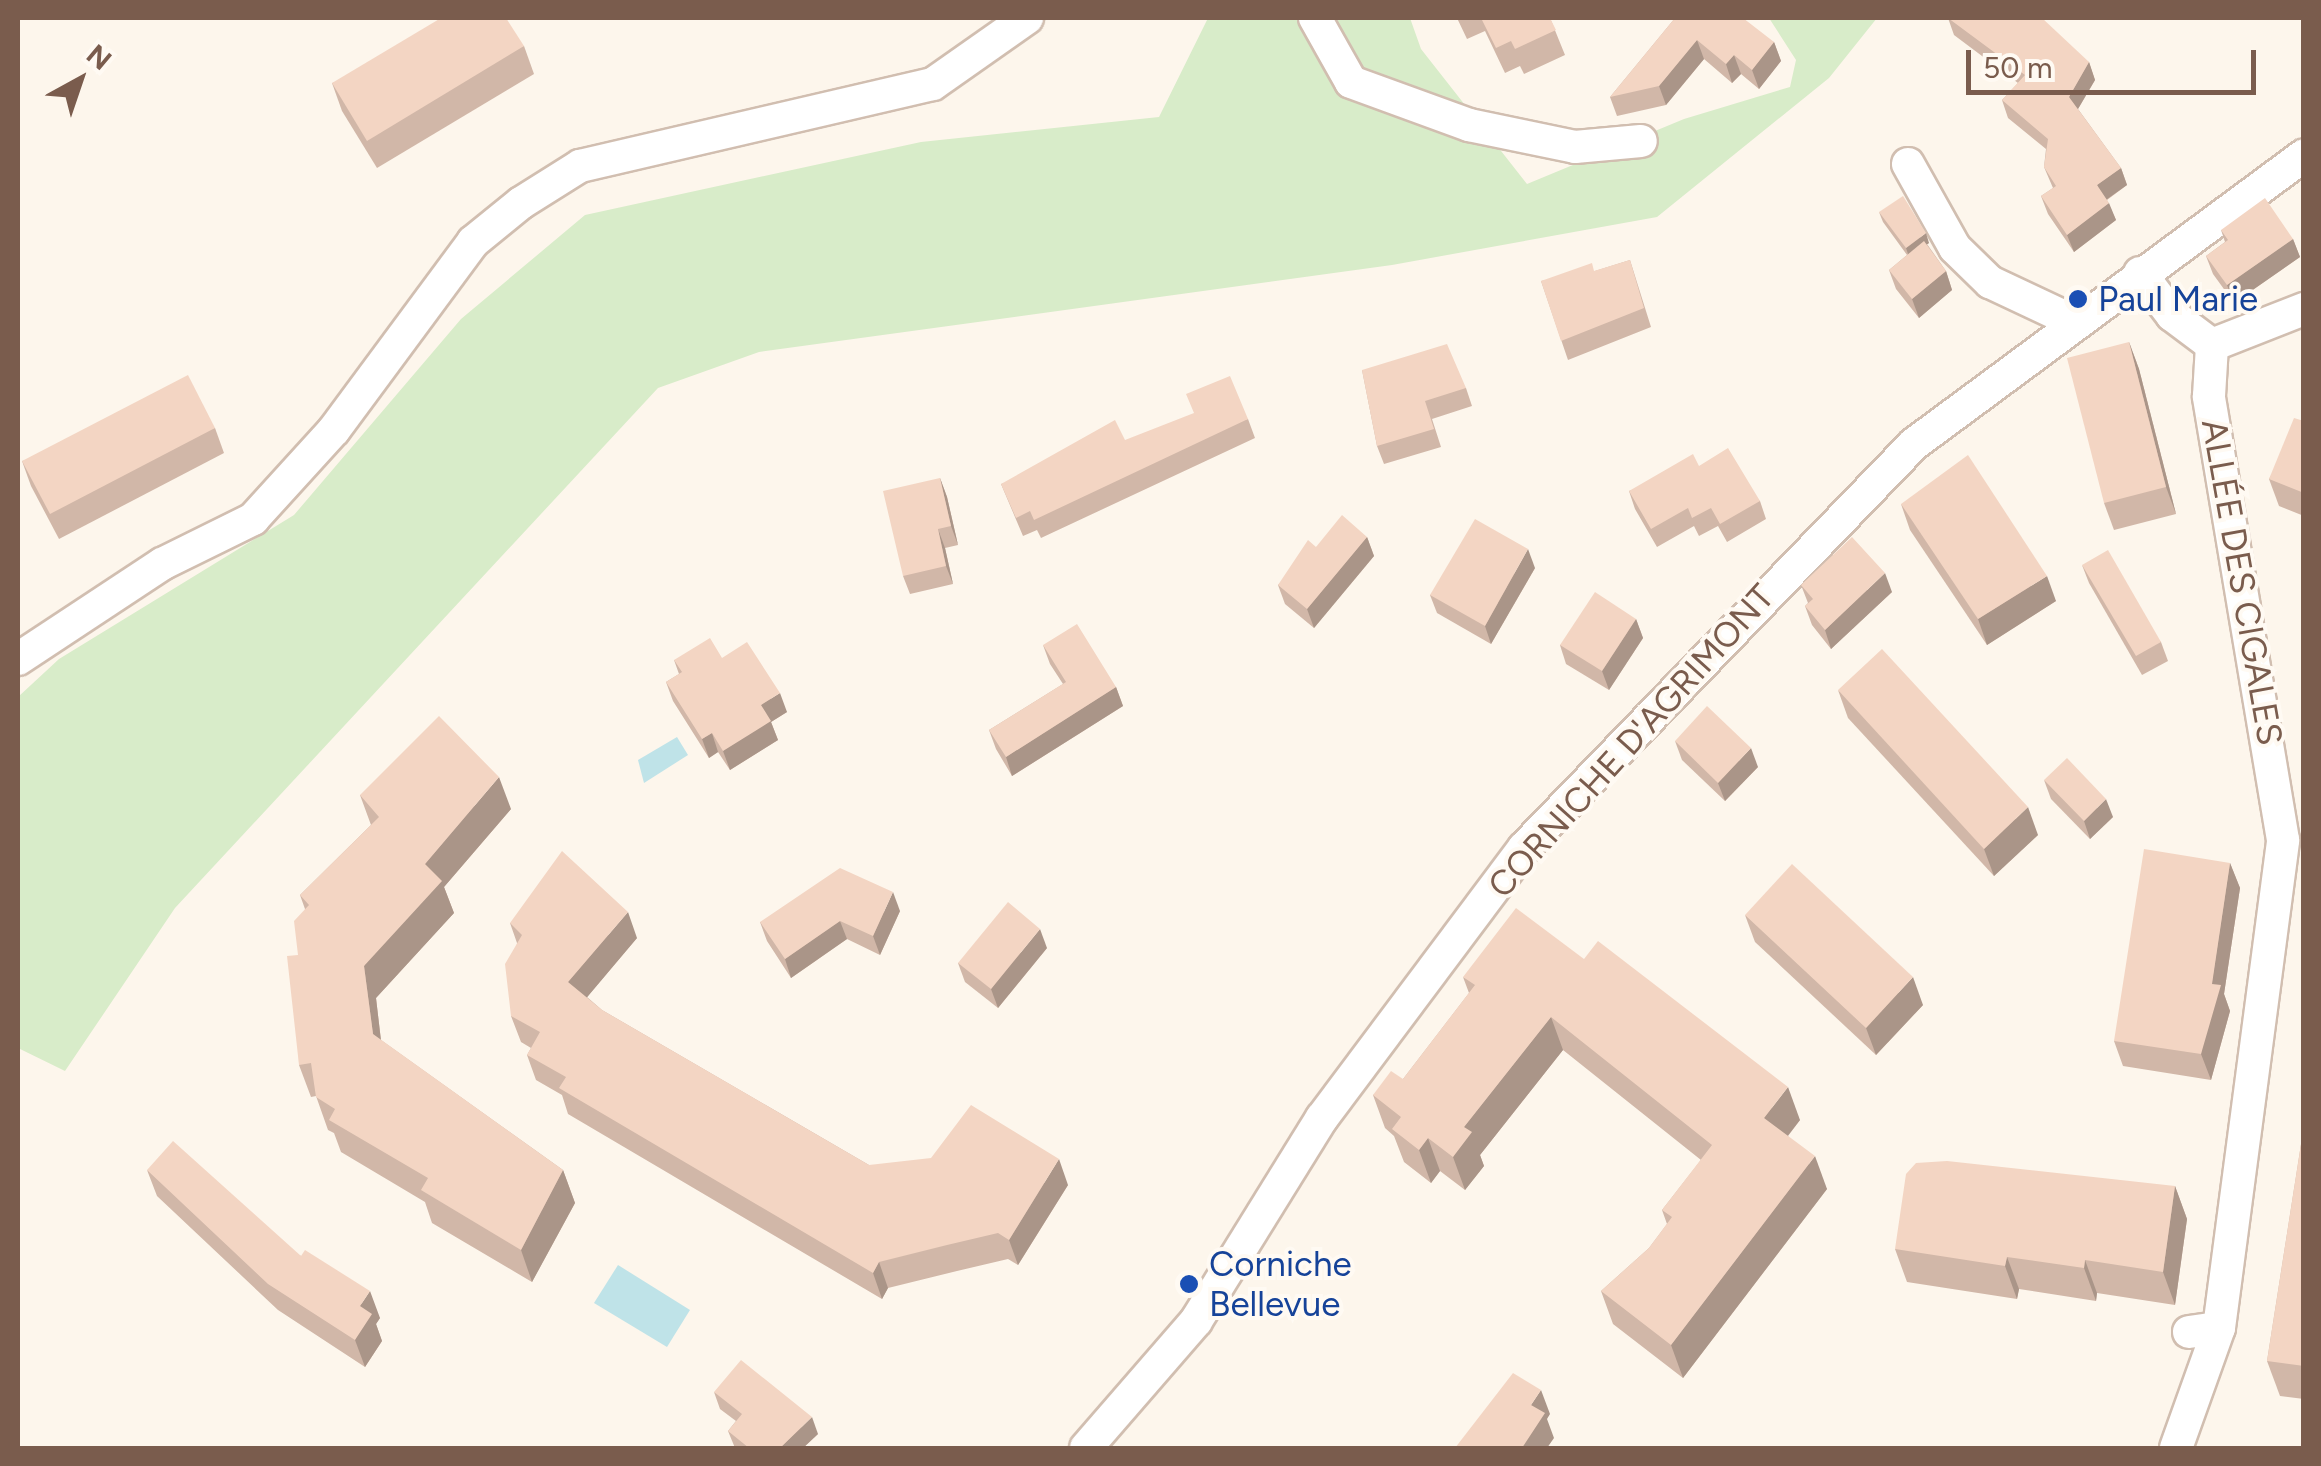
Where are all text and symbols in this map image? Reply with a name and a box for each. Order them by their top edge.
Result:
north arrow [30,30,130,130]
scale bar [1971,30,2261,92]
text: N [80,37,119,77]
text: 50 m [1983,49,2052,86]
place label: Paul Marie [2098,278,2258,320]
marker: Paul Marie [2067,288,2089,310]
street label: ALLÉE DES CIGALES [2193,416,2291,748]
street label: CORNICHE D'AGRIMONT [1479,576,1783,906]
place label: Corniche Bellevue [1209,1243,1352,1325]
marker: Corniche Bellevue [1178,1273,1200,1295]

